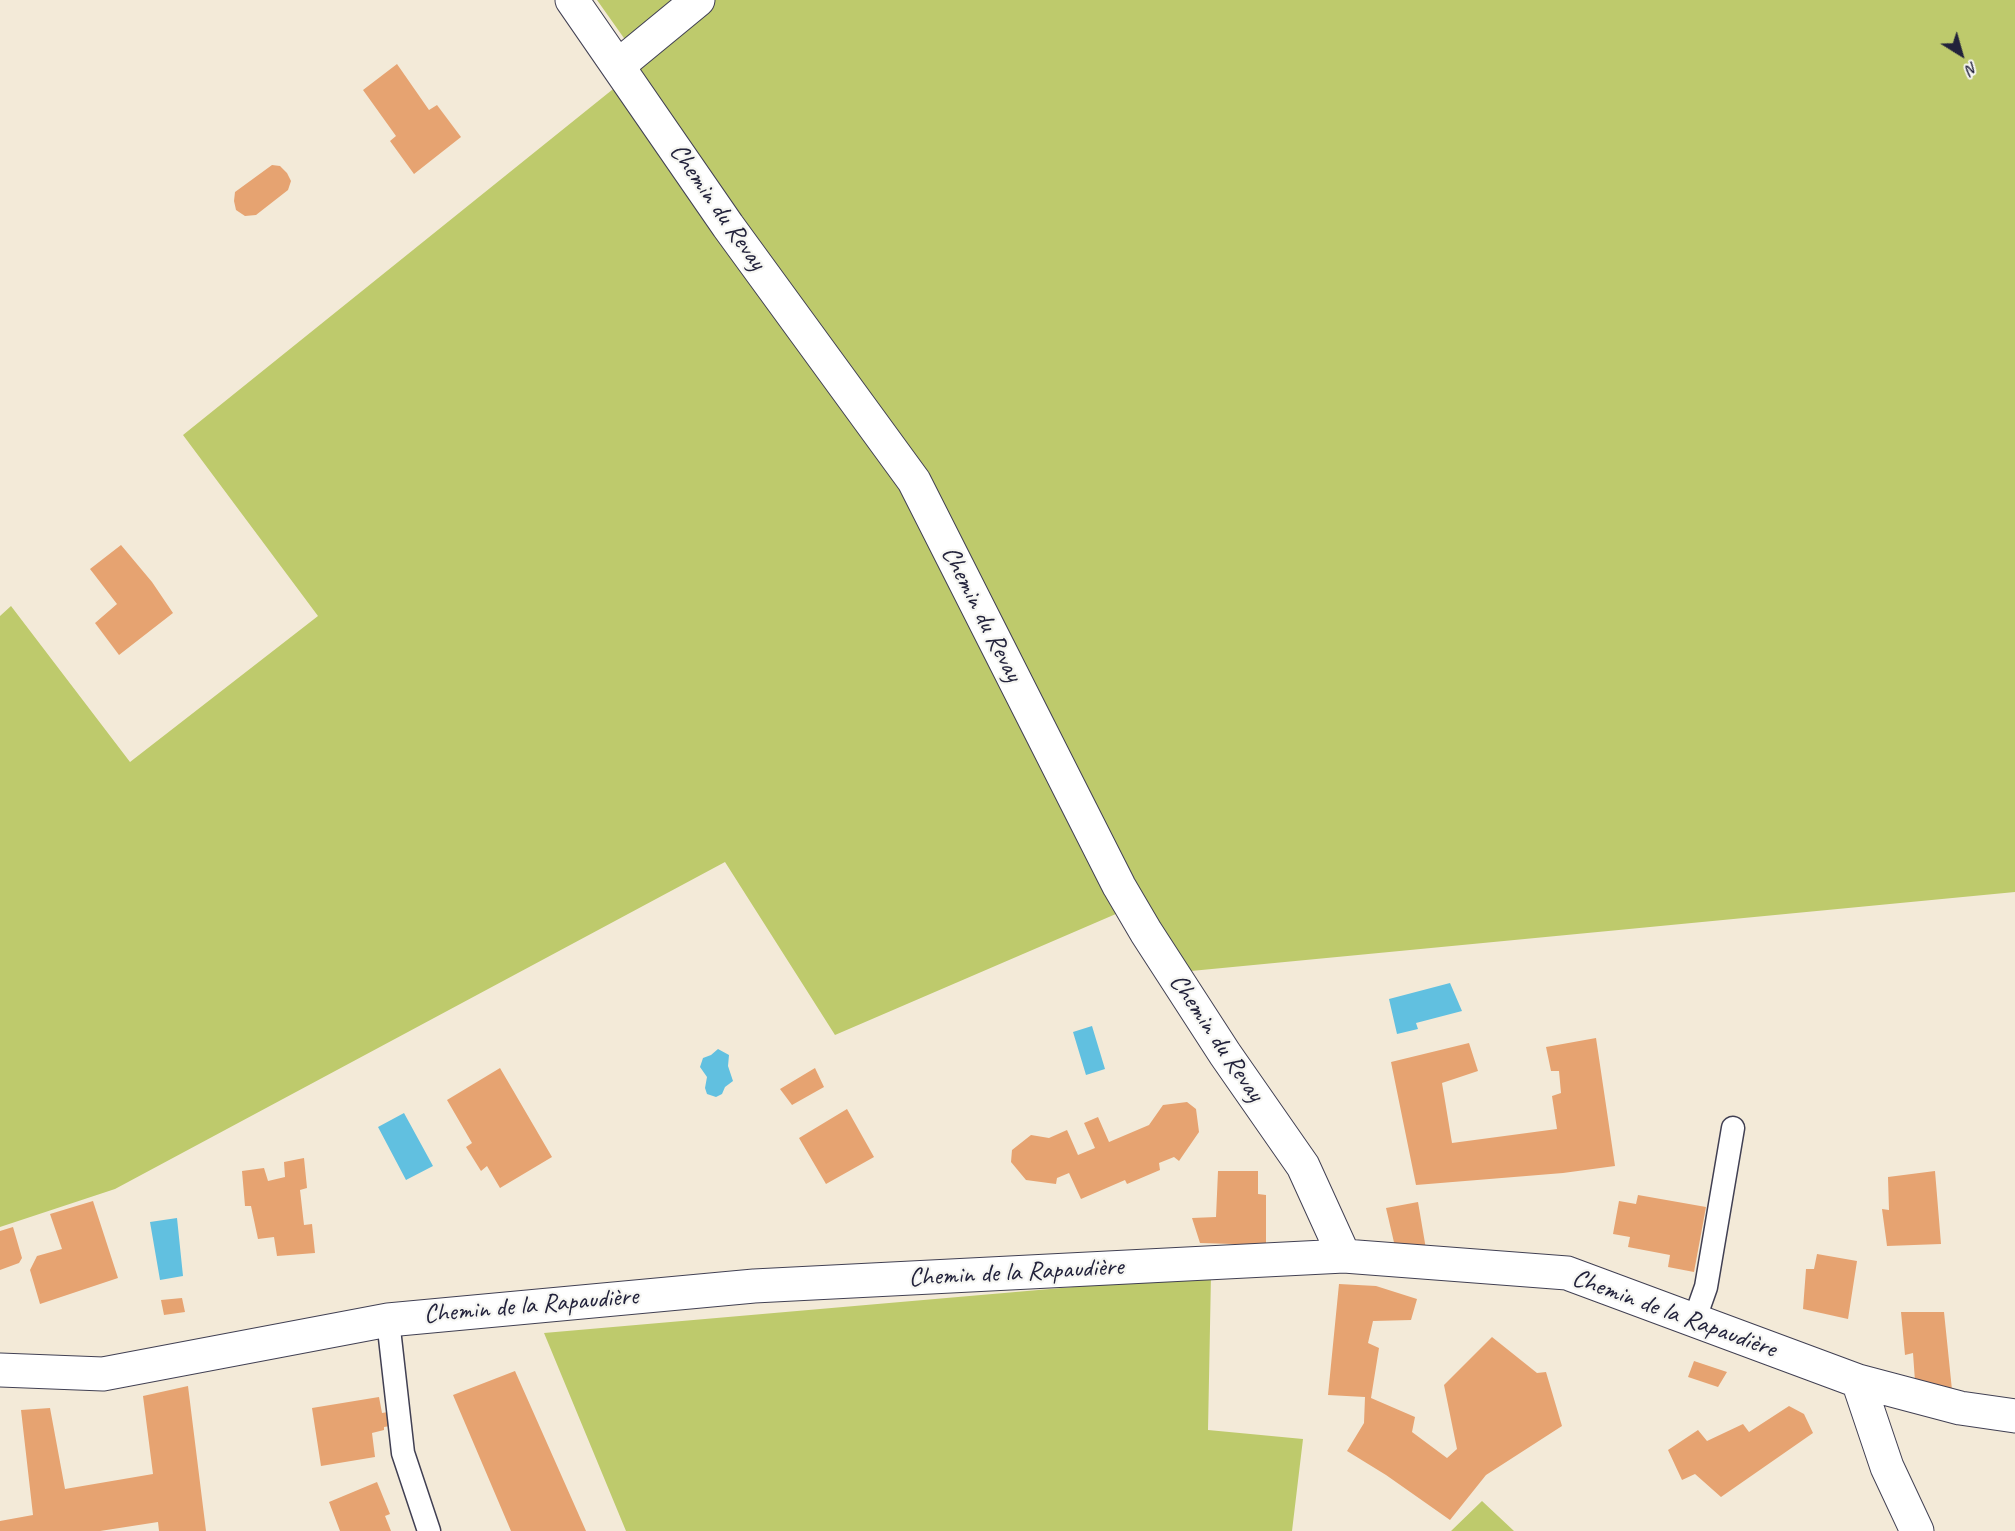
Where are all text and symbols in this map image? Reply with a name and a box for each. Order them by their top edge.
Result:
north arrow [1931,24,1991,84]
text: N [1962,57,1982,79]
street label: Chemin du Revay [662,138,772,276]
street label: Chemin du Revay [934,541,1028,687]
street label: Chemin du Revay [1162,968,1270,1108]
street label: Chemin de la Rapaudière [908,1252,1124,1294]
street label: Chemin de la Rapaudière [1568,1263,1780,1365]
street label: Chemin de la Rapaudière [423,1281,639,1331]

